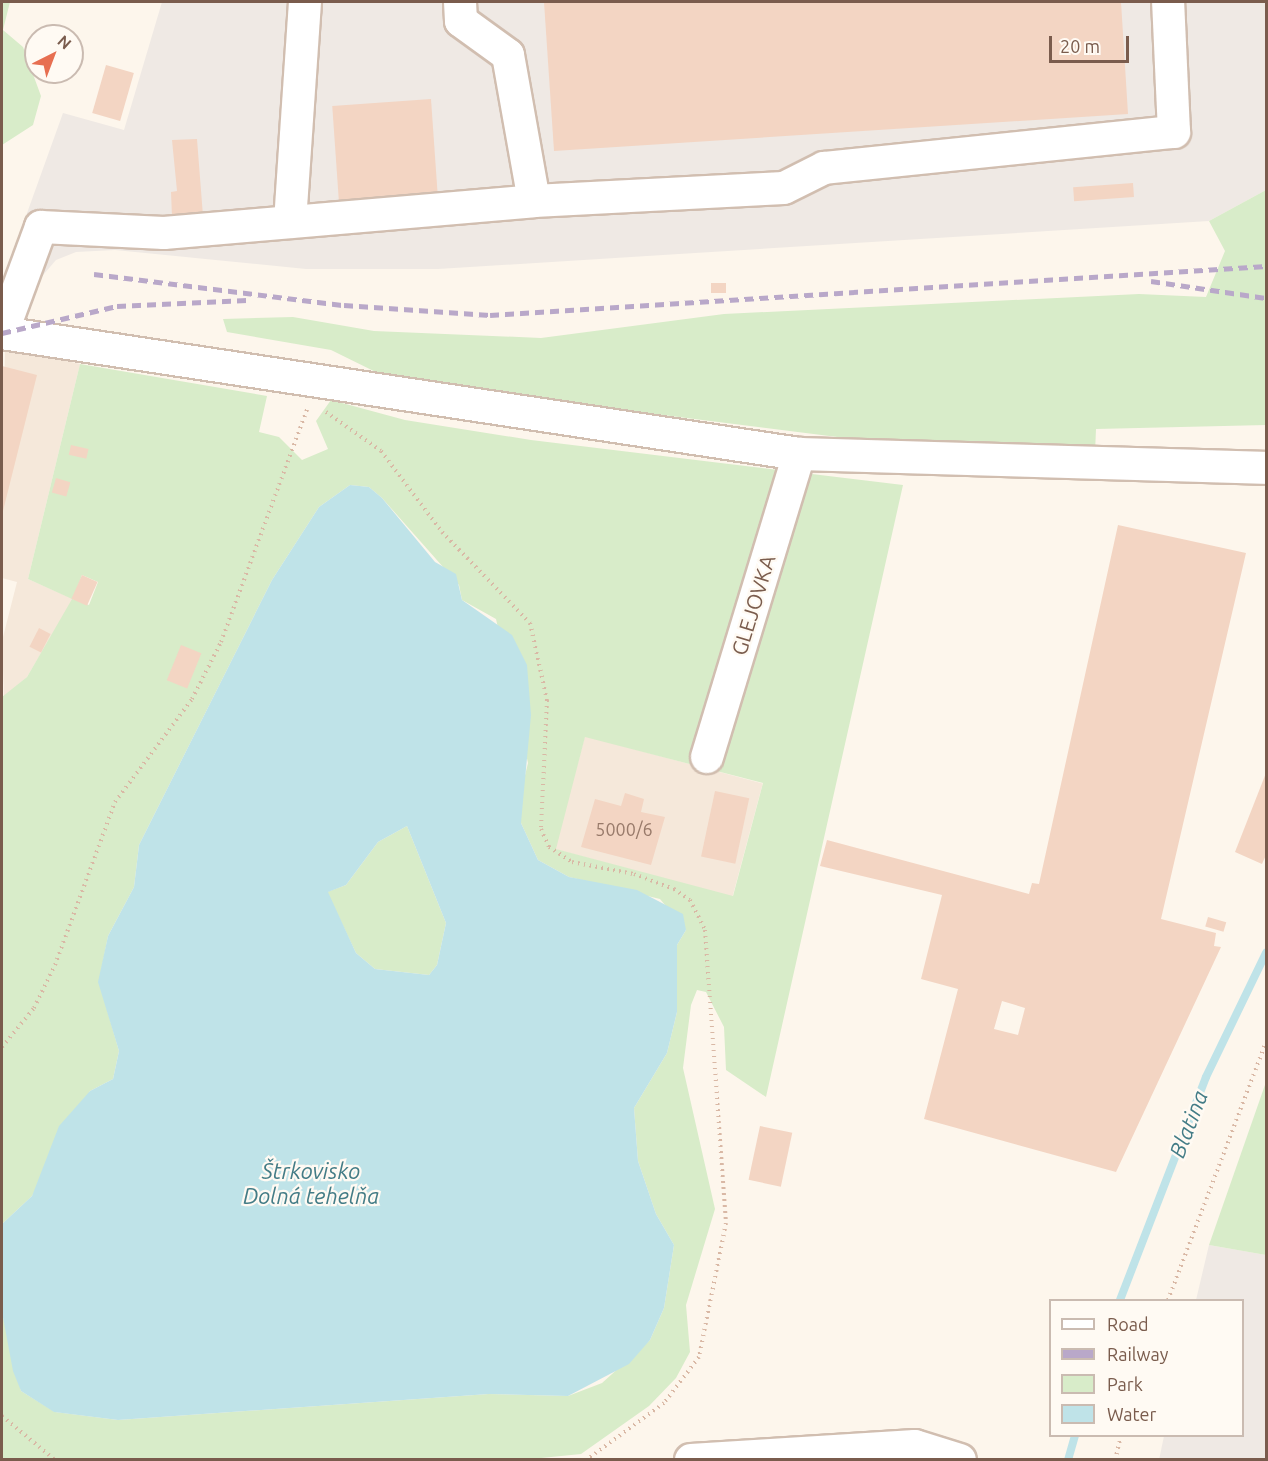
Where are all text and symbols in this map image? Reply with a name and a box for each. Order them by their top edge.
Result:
north arrow [24,24,84,84]
scale bar [1052,24,1132,62]
text: N [54,31,75,53]
text: 20 m [1060,36,1100,56]
street label: GLEJOVKA [726,552,780,658]
house number: 5000/6 [595,818,653,840]
water label: Blatina [1163,1087,1213,1161]
water label: Štrkovisko Dolná tehelňa [243,1157,379,1208]
legend [1049,1299,1244,1437]
text: Road [1107,1314,1149,1334]
text: Railway [1107,1344,1168,1364]
text: Park [1107,1374,1143,1394]
text: Water [1107,1404,1156,1424]

